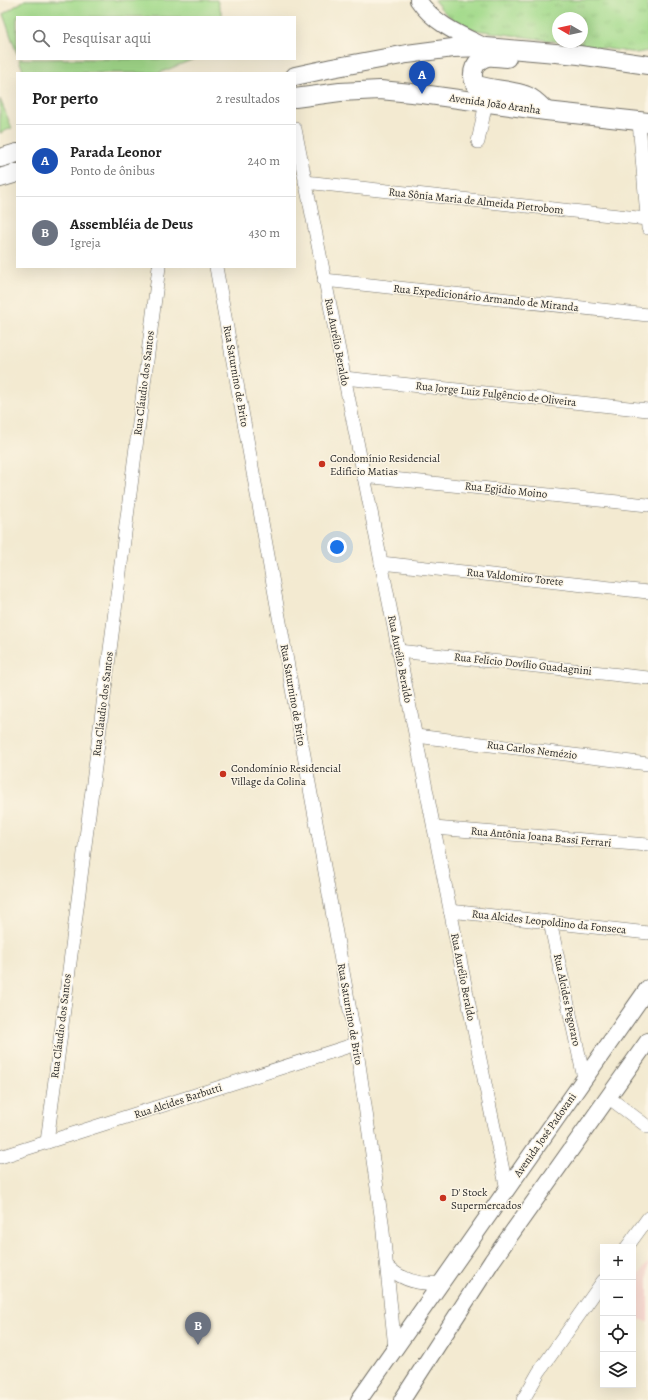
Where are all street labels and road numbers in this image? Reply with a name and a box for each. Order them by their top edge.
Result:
street label: Avenida João Aranha [447,90,542,118]
street label: Rua Sônia Maria de Almeida Pietrobom [388,184,564,218]
street label: Rua Expedicionário Armando de Miranda [393,281,580,315]
street label: Rua Aurélio Beraldo [321,297,353,388]
street label: Rua Saturnino de Brito [220,324,252,428]
street label: Rua Cláudio dos Santos [130,330,158,436]
street label: Rua Jorge Luiz Fulgêncio de Oliveira [415,378,578,410]
street label: Rua Egjídio Moino [464,478,549,502]
street label: Rua Valdomiro Torete [466,564,564,590]
street label: Rua Aurélio Beraldo [384,614,416,705]
street label: Rua Saturnino de Brito [277,643,309,747]
street label: Rua Felício Dovílio Guadagnini [453,649,593,679]
street label: Rua Cláudio dos Santos [89,651,117,757]
street label: Rua Carlos Nemézio [486,737,579,763]
street label: Rua Antônia Joana Bassi Ferrari [470,823,612,851]
street label: Rua Alcides Leopoldino da Fonseca [471,906,628,938]
street label: Rua Aurélio Beraldo [447,932,479,1023]
street label: Rua Alcides Pegoraro [550,953,584,1048]
street label: Rua Saturnino de Brito [334,962,366,1066]
street label: Rua Cláudio dos Santos [47,973,75,1079]
street label: Rua Alcides Barbutti [132,1080,224,1122]
street label: Avenida José Padovani [510,1090,580,1181]

